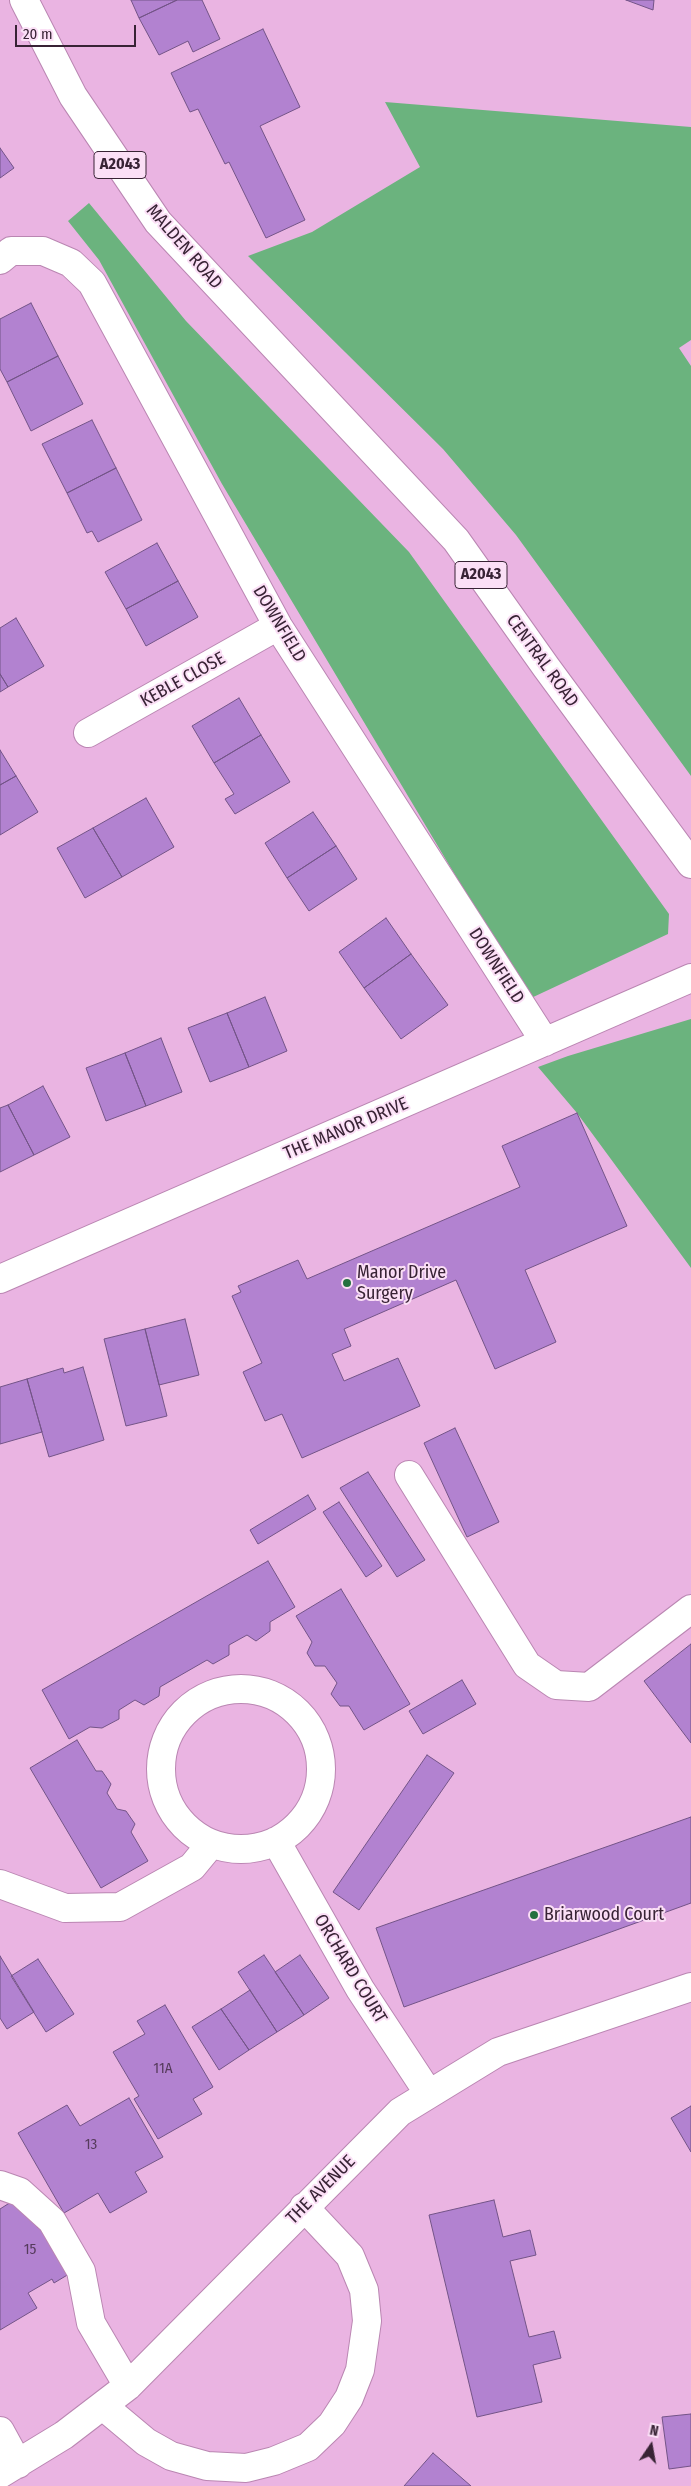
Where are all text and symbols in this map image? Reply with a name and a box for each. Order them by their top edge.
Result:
scale bar [18,15,139,47]
text: 20 m [23,25,53,43]
road number: A2043 [94,152,146,178]
street label: MALDEN ROAD [141,200,227,294]
road number: A2043 [455,562,507,588]
street label: DOWNFIELD [248,582,310,666]
street label: CENTRAL ROAD [501,611,583,711]
street label: KEBLE CLOSE [137,648,229,712]
street label: DOWNFIELD [464,924,528,1008]
street label: THE MANOR DRIVE [281,1093,411,1165]
place label: Manor Drive Surgery [357,1262,446,1304]
marker: Manor Drive Surgery [341,1277,353,1289]
place label: Briarwood Court [544,1904,664,1926]
marker: Briarwood Court [528,1909,540,1921]
street label: ORCHARD COURT [309,1911,391,2027]
house number: 11A [153,2060,173,2078]
house number: 13 [85,2136,97,2154]
street label: THE AVENUE [282,2151,360,2229]
house number: 15 [24,2241,36,2259]
north arrow [626,2421,676,2471]
text: N [648,2422,660,2440]

